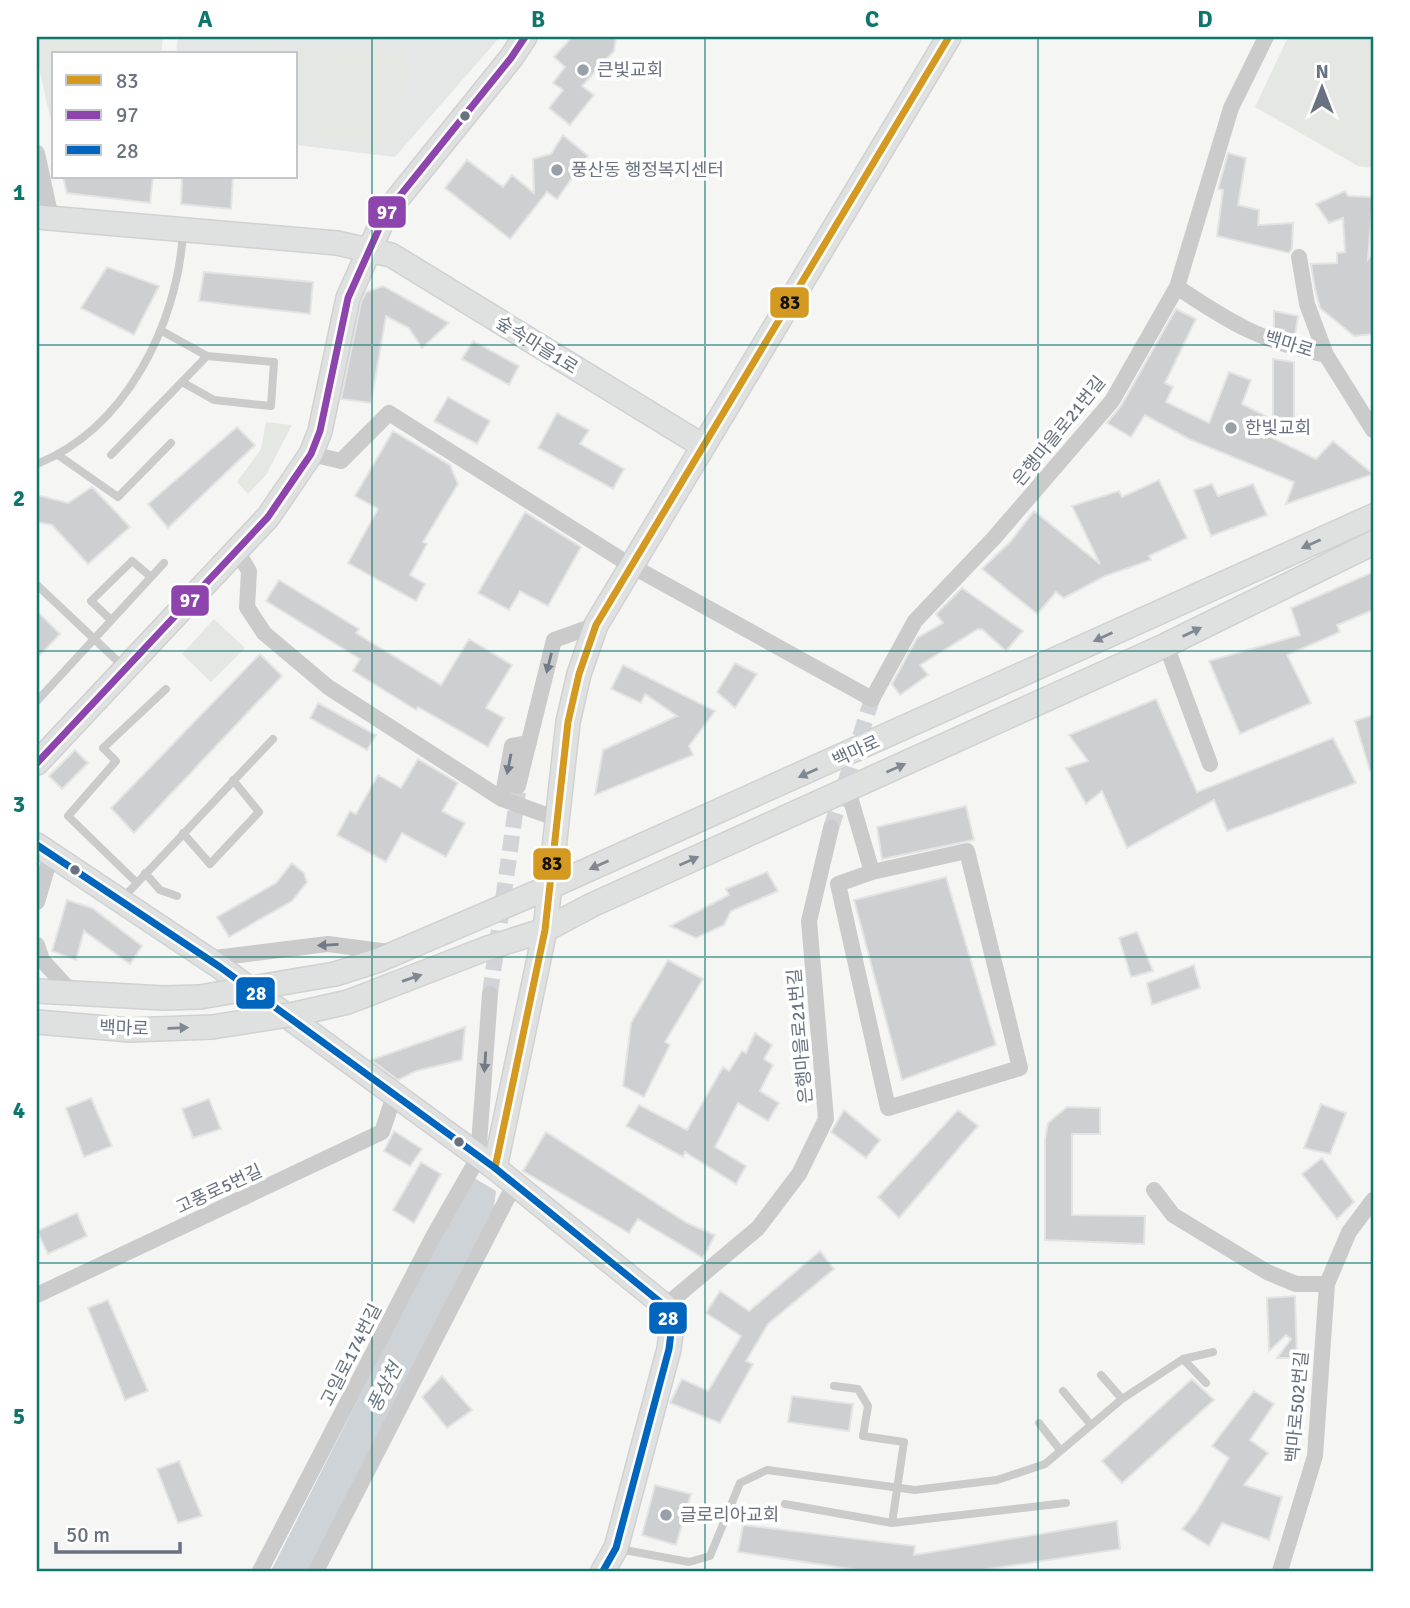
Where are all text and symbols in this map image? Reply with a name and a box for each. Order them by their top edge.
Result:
text: A [198,5,213,34]
text: B [531,5,545,34]
text: C [865,5,879,34]
text: D [1197,5,1213,34]
legend [52,52,298,178]
north arrow [1288,52,1358,122]
place label: 큰빛교회 [597,59,663,81]
text: N [1315,60,1329,84]
marker: 큰빛교회 [575,62,591,78]
text: 83 [116,68,139,94]
text: 97 [116,102,139,128]
unlabelled marker [458,109,472,123]
text: 28 [116,138,139,164]
place label: 풍산동 행정복지센터 [571,159,724,181]
marker: 풍산동 행정복지센터 [549,162,565,178]
text: 1 [13,178,25,207]
line badge: 97 [367,195,407,229]
text: 97 [377,201,397,225]
line badge: 83 [769,286,810,319]
text: 83 [780,291,800,315]
street label: 숲속마을1로 [492,311,582,379]
street label: 백마로 [1262,326,1316,362]
street label: 은행마을로21번길 [1008,371,1110,491]
place label: 한빛교회 [1245,417,1311,439]
marker: 한빛교회 [1223,420,1239,436]
text: 2 [13,484,25,513]
one-way arrow [1301,538,1321,550]
line badge: 97 [170,584,210,617]
text: 97 [180,589,200,613]
one-way arrow [1182,627,1202,638]
one-way arrow [1093,632,1114,643]
one-way arrow [543,652,554,674]
street label: 백마로 [829,731,883,771]
one-way arrow [503,753,514,775]
one-way arrow [886,762,906,774]
one-way arrow [797,768,818,779]
text: 3 [13,790,25,819]
line badge: 83 [532,847,572,881]
text: 83 [542,852,562,876]
one-way arrow [679,855,699,867]
one-way arrow [589,860,610,871]
unlabelled marker [68,863,82,877]
one-way arrow [317,940,339,951]
street label: 은행마을로21번길 [783,968,817,1104]
one-way arrow [402,972,423,983]
line badge: 28 [235,976,276,1010]
text: 28 [246,982,266,1006]
street label: 백마로 [99,1016,149,1040]
one-way arrow [167,1023,189,1034]
one-way arrow [480,1051,491,1073]
text: 4 [13,1096,25,1125]
unlabelled marker [452,1135,466,1149]
street label: 고풍로5번길 [172,1159,266,1219]
street label: 고일로174번길 [316,1300,386,1410]
line badge: 28 [648,1301,688,1335]
text: 28 [658,1307,678,1331]
street label: 백마로502번길 [1281,1350,1313,1464]
water label: 풍삼천 [362,1357,408,1416]
text: 5 [13,1402,25,1431]
place label: 글로리아교회 [680,1504,779,1526]
marker: 글로리아교회 [658,1507,674,1523]
scale bar [56,1510,180,1554]
text: 50 m [66,1522,110,1548]

